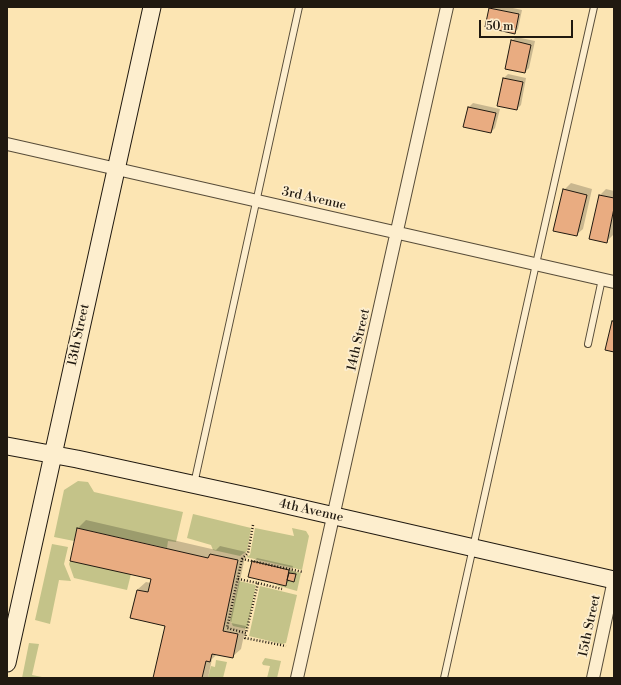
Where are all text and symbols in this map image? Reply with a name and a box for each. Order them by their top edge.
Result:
scale bar [481,12,575,38]
text: 50 m [486,19,514,34]
street label: 3rd Avenue [280,184,348,214]
street label: 13th Street [65,302,93,368]
street label: 14th Street [344,307,374,373]
street label: 4th Avenue [277,496,345,526]
street label: 15th Street [576,593,604,659]

